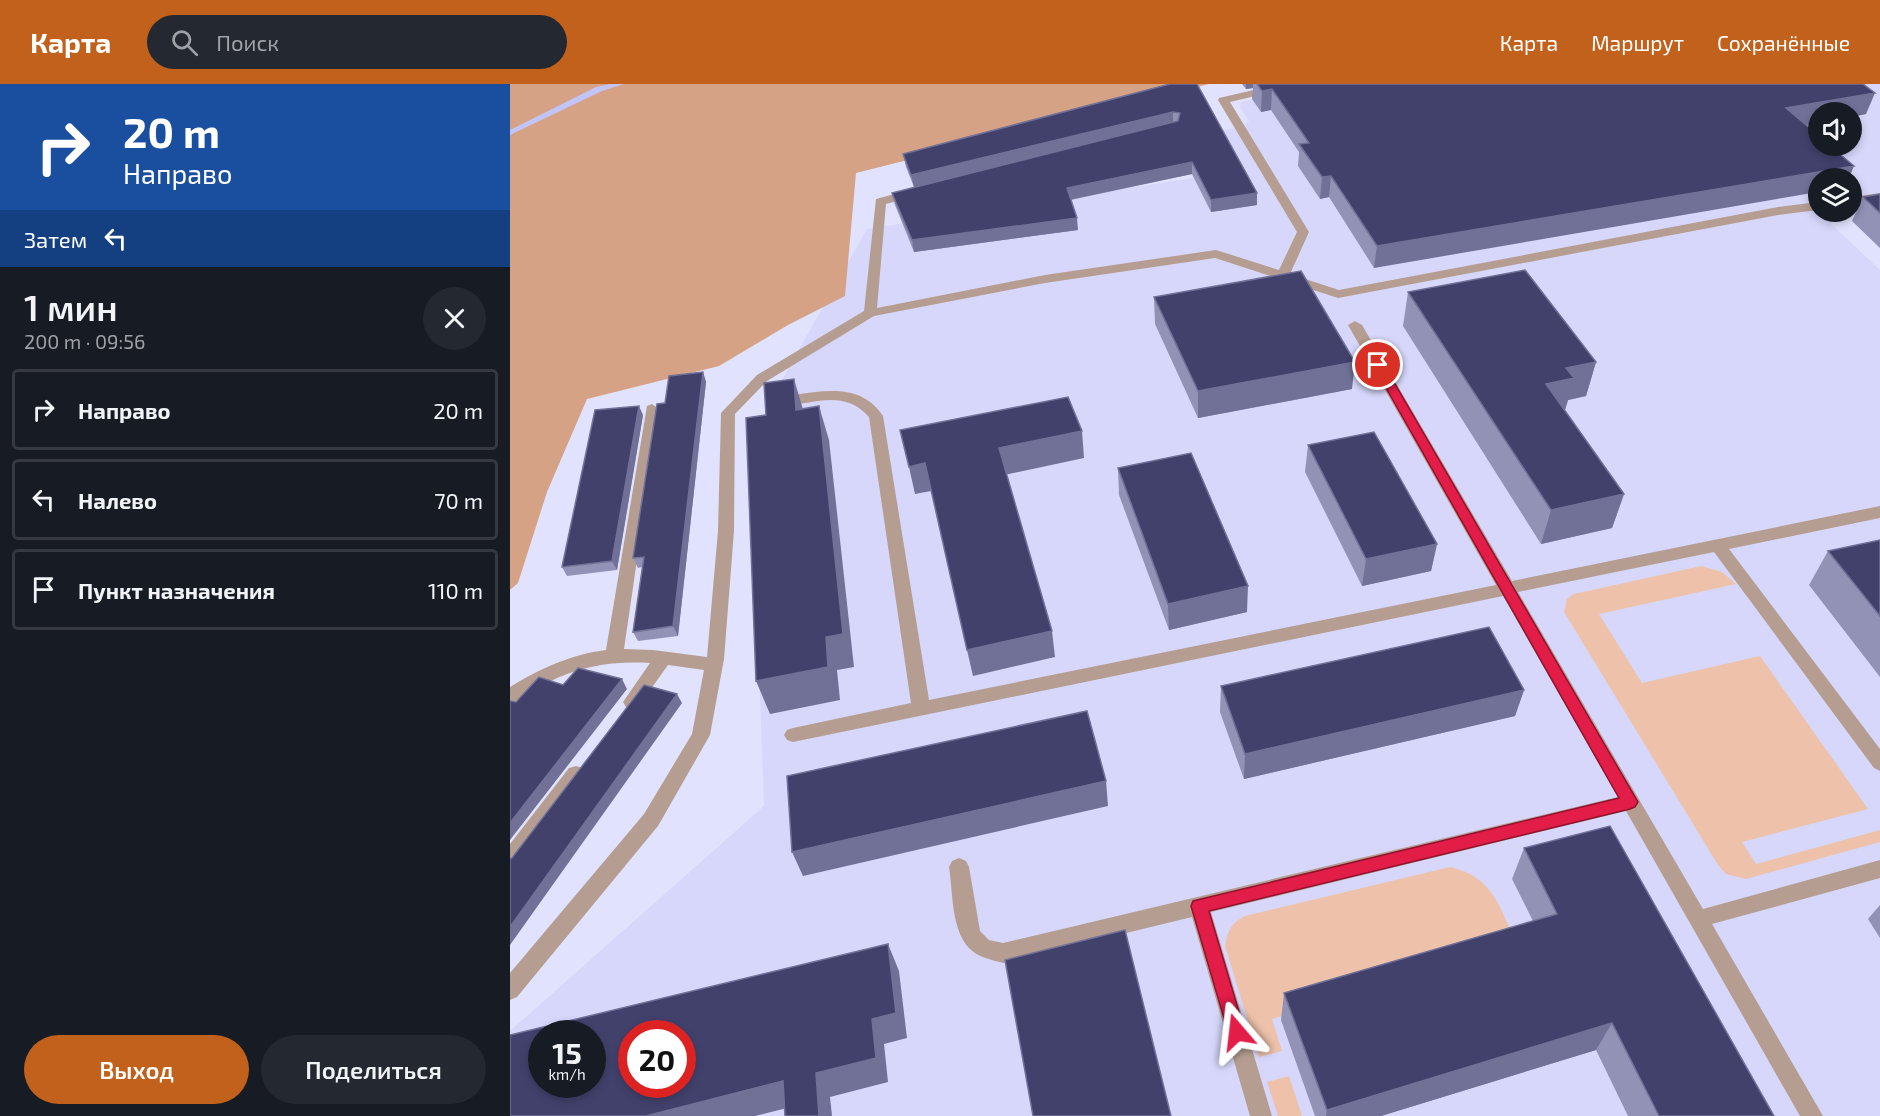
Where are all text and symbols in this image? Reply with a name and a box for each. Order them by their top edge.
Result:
search box [147,15,567,69]
text: Карта [30,25,111,59]
icon: search [168,26,201,59]
text: Поиск [216,29,279,55]
text: Карта [1500,30,1558,55]
text: Маршрут [1591,30,1684,55]
text: Сохранённые [1717,30,1850,55]
map controls [1808,102,1862,222]
button: sound [1808,102,1862,156]
text: 20 m [123,106,220,156]
icon: right [24,108,102,186]
text: Направо [123,157,232,189]
button: layers [1808,168,1862,222]
icon: left [99,222,132,255]
text: Затем [24,226,87,252]
text: 1 мин [24,285,118,328]
button: close [423,287,486,350]
text: 200 m · 09:56 [24,329,145,353]
pin [1352,339,1403,390]
icon: arrive [1361,348,1394,381]
icon: right [27,393,60,426]
text: Направо [78,397,171,423]
text: 20 m [433,397,483,423]
icon: left [27,483,60,516]
text: Налево [78,487,157,513]
text: 70 m [434,487,483,513]
icon: arrive [27,573,60,606]
text: Пункт назначения [78,577,275,603]
text: 110 m [428,577,483,603]
position arrow [1205,1000,1269,1064]
speed limit sign: 20 [618,1020,696,1098]
text: 15 [552,1034,582,1070]
button: Выход [24,1035,249,1104]
button: Поделиться [261,1035,486,1104]
text: km/h [548,1065,586,1083]

